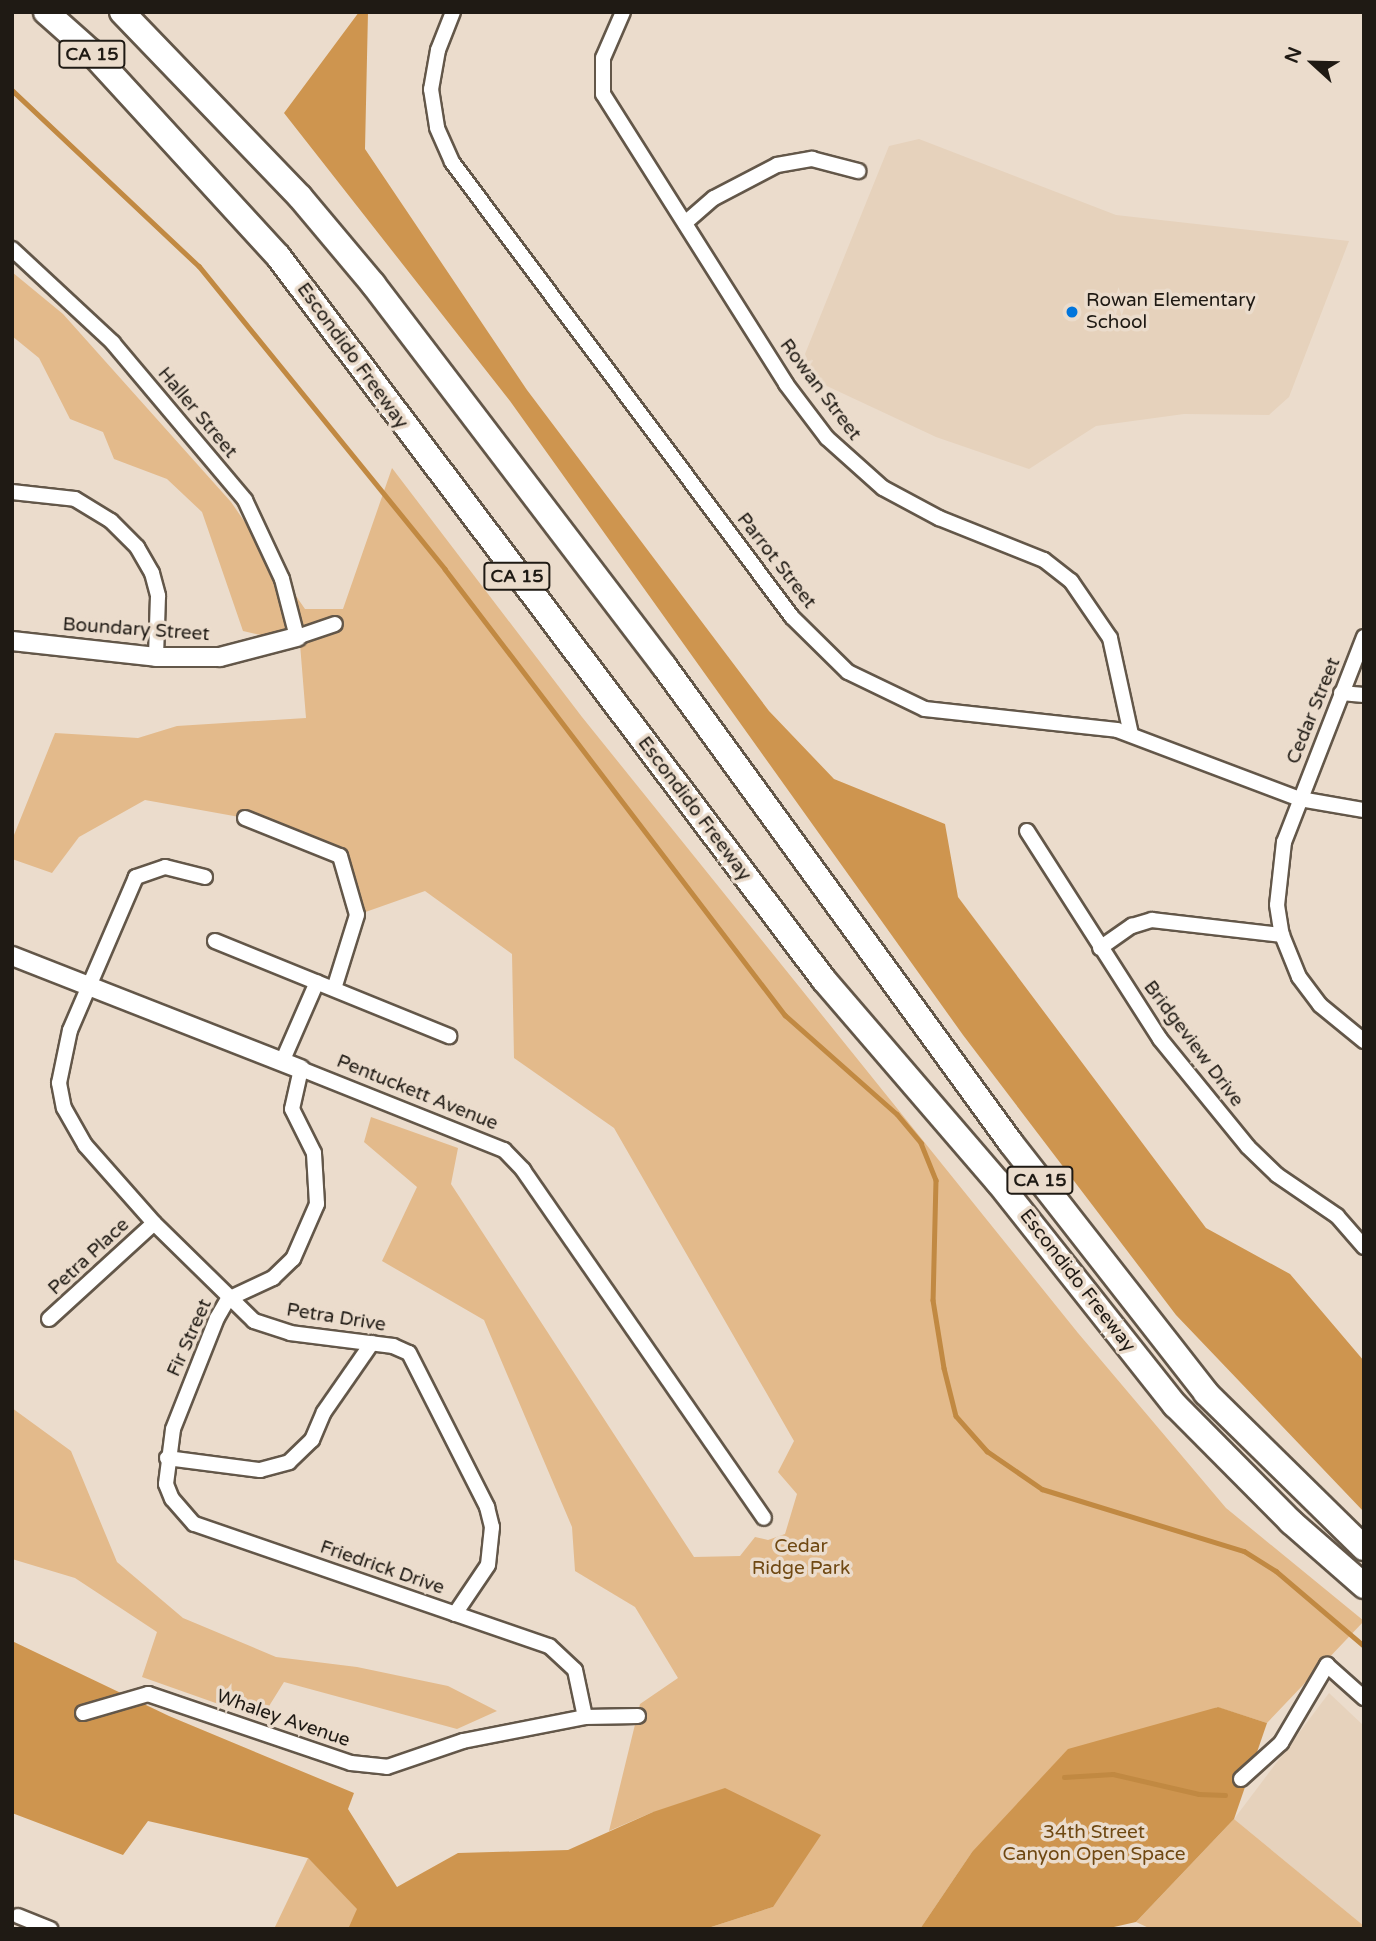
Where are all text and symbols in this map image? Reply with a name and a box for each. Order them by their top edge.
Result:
north arrow [1278,28,1348,98]
road number: CA 15 [57,40,127,68]
text: N [1280,44,1307,66]
street label: Escondido Freeway [291,279,413,433]
place label: Rowan Elementary School [1086,290,1256,334]
marker: Rowan Elementary School [1064,304,1080,320]
street label: Rowan Street [774,335,866,445]
street label: Haller Street [152,363,242,463]
street label: Parrot Street [732,509,820,613]
road number: CA 15 [482,562,552,590]
street label: Boundary Street [62,613,210,647]
street label: Cedar Street [1282,654,1346,768]
street label: Escondido Freeway [632,732,756,886]
street label: Bridgeview Drive [1138,976,1248,1112]
street label: Pentuckett Avenue [333,1050,501,1136]
road number: CA 15 [1005,1166,1075,1195]
street label: Escondido Freeway [1014,1205,1140,1357]
street label: Petra Place [44,1214,134,1300]
street label: Fir Street [163,1296,217,1380]
street label: Petra Drive [285,1299,387,1337]
street label: Friedrick Drive [317,1536,447,1600]
park label: Cedar Ridge Park [752,1536,850,1580]
street label: Whaley Avenue [213,1685,353,1753]
park label: 34th Street Canyon Open Space [1003,1822,1185,1866]

